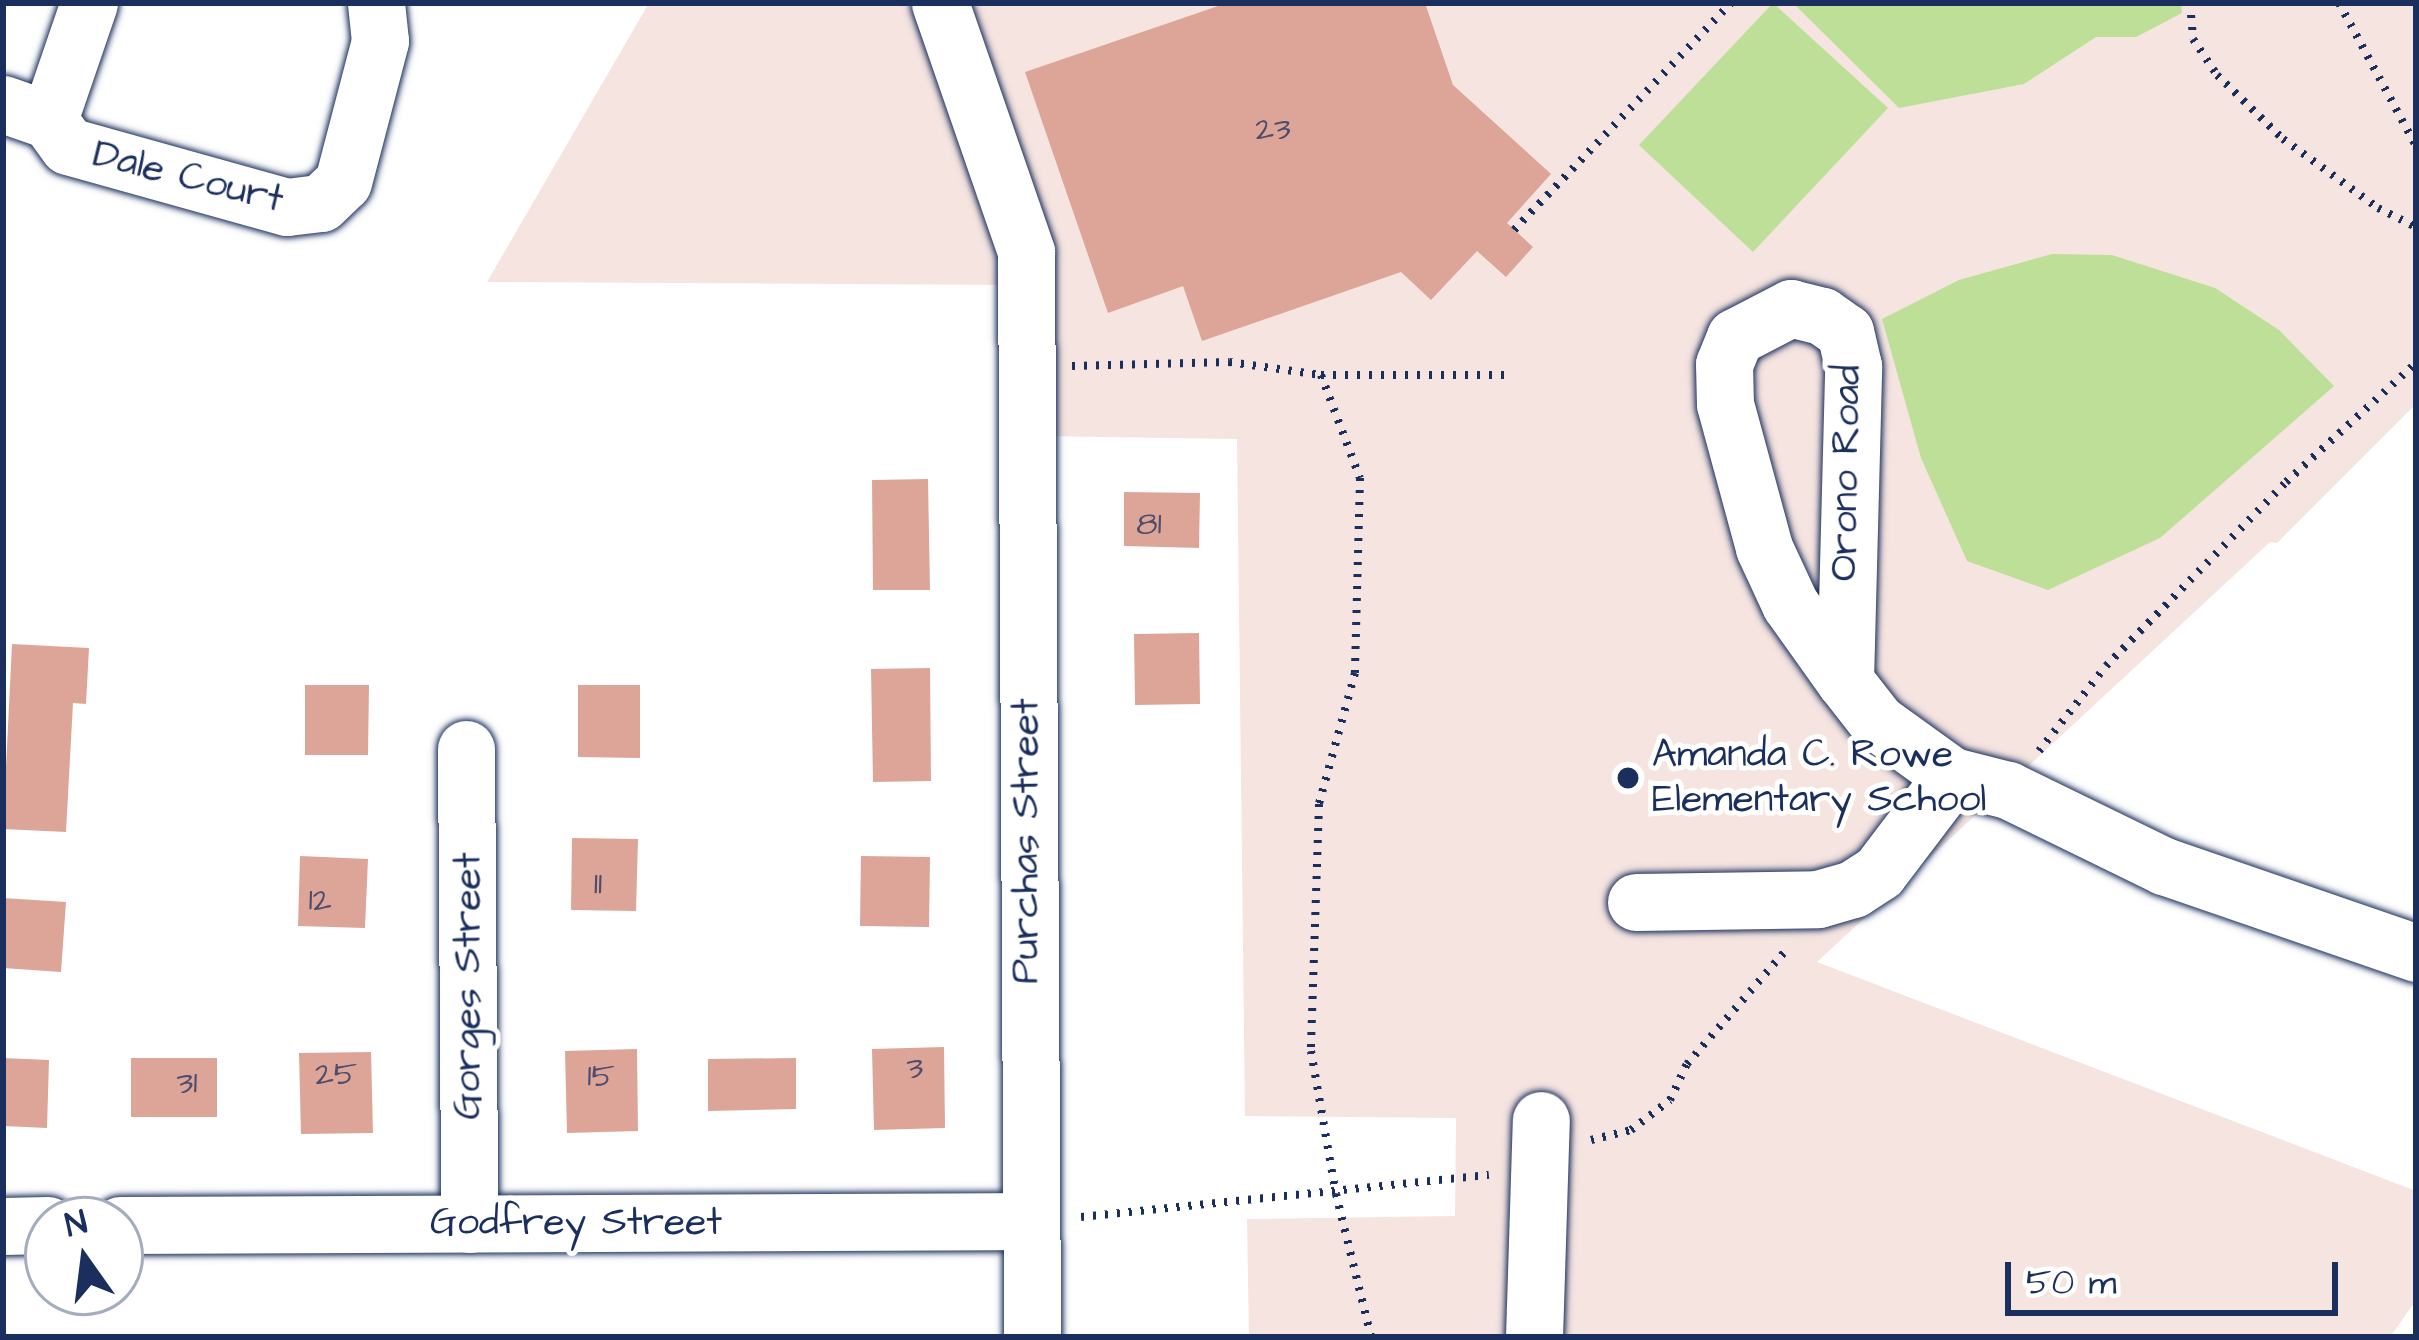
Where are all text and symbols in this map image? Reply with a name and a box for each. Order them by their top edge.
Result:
house number: 23 [1255,110,1291,150]
street label: Dale Court [88,132,288,224]
street label: Orono Road [1822,365,1872,581]
house number: 81 [1136,505,1162,545]
street label: Purchas Street [1004,698,1050,984]
place label: Amanda C. Rowe Elementary School [1652,733,1986,824]
marker: Amanda C. Rowe Elementary School [1615,765,1641,791]
street label: Gorges Street [446,852,492,1120]
house number: 11 [594,865,602,905]
house number: 12 [308,881,332,921]
house number: 3 [907,1049,923,1089]
house number: 25 [315,1055,357,1095]
house number: 15 [587,1057,615,1097]
house number: 31 [176,1064,198,1104]
north arrow [24,1196,144,1316]
text: N [60,1199,92,1249]
street label: Godfrey Street [430,1200,722,1246]
scale bar [2011,1238,2344,1312]
text: 50 m [2026,1257,2117,1308]

